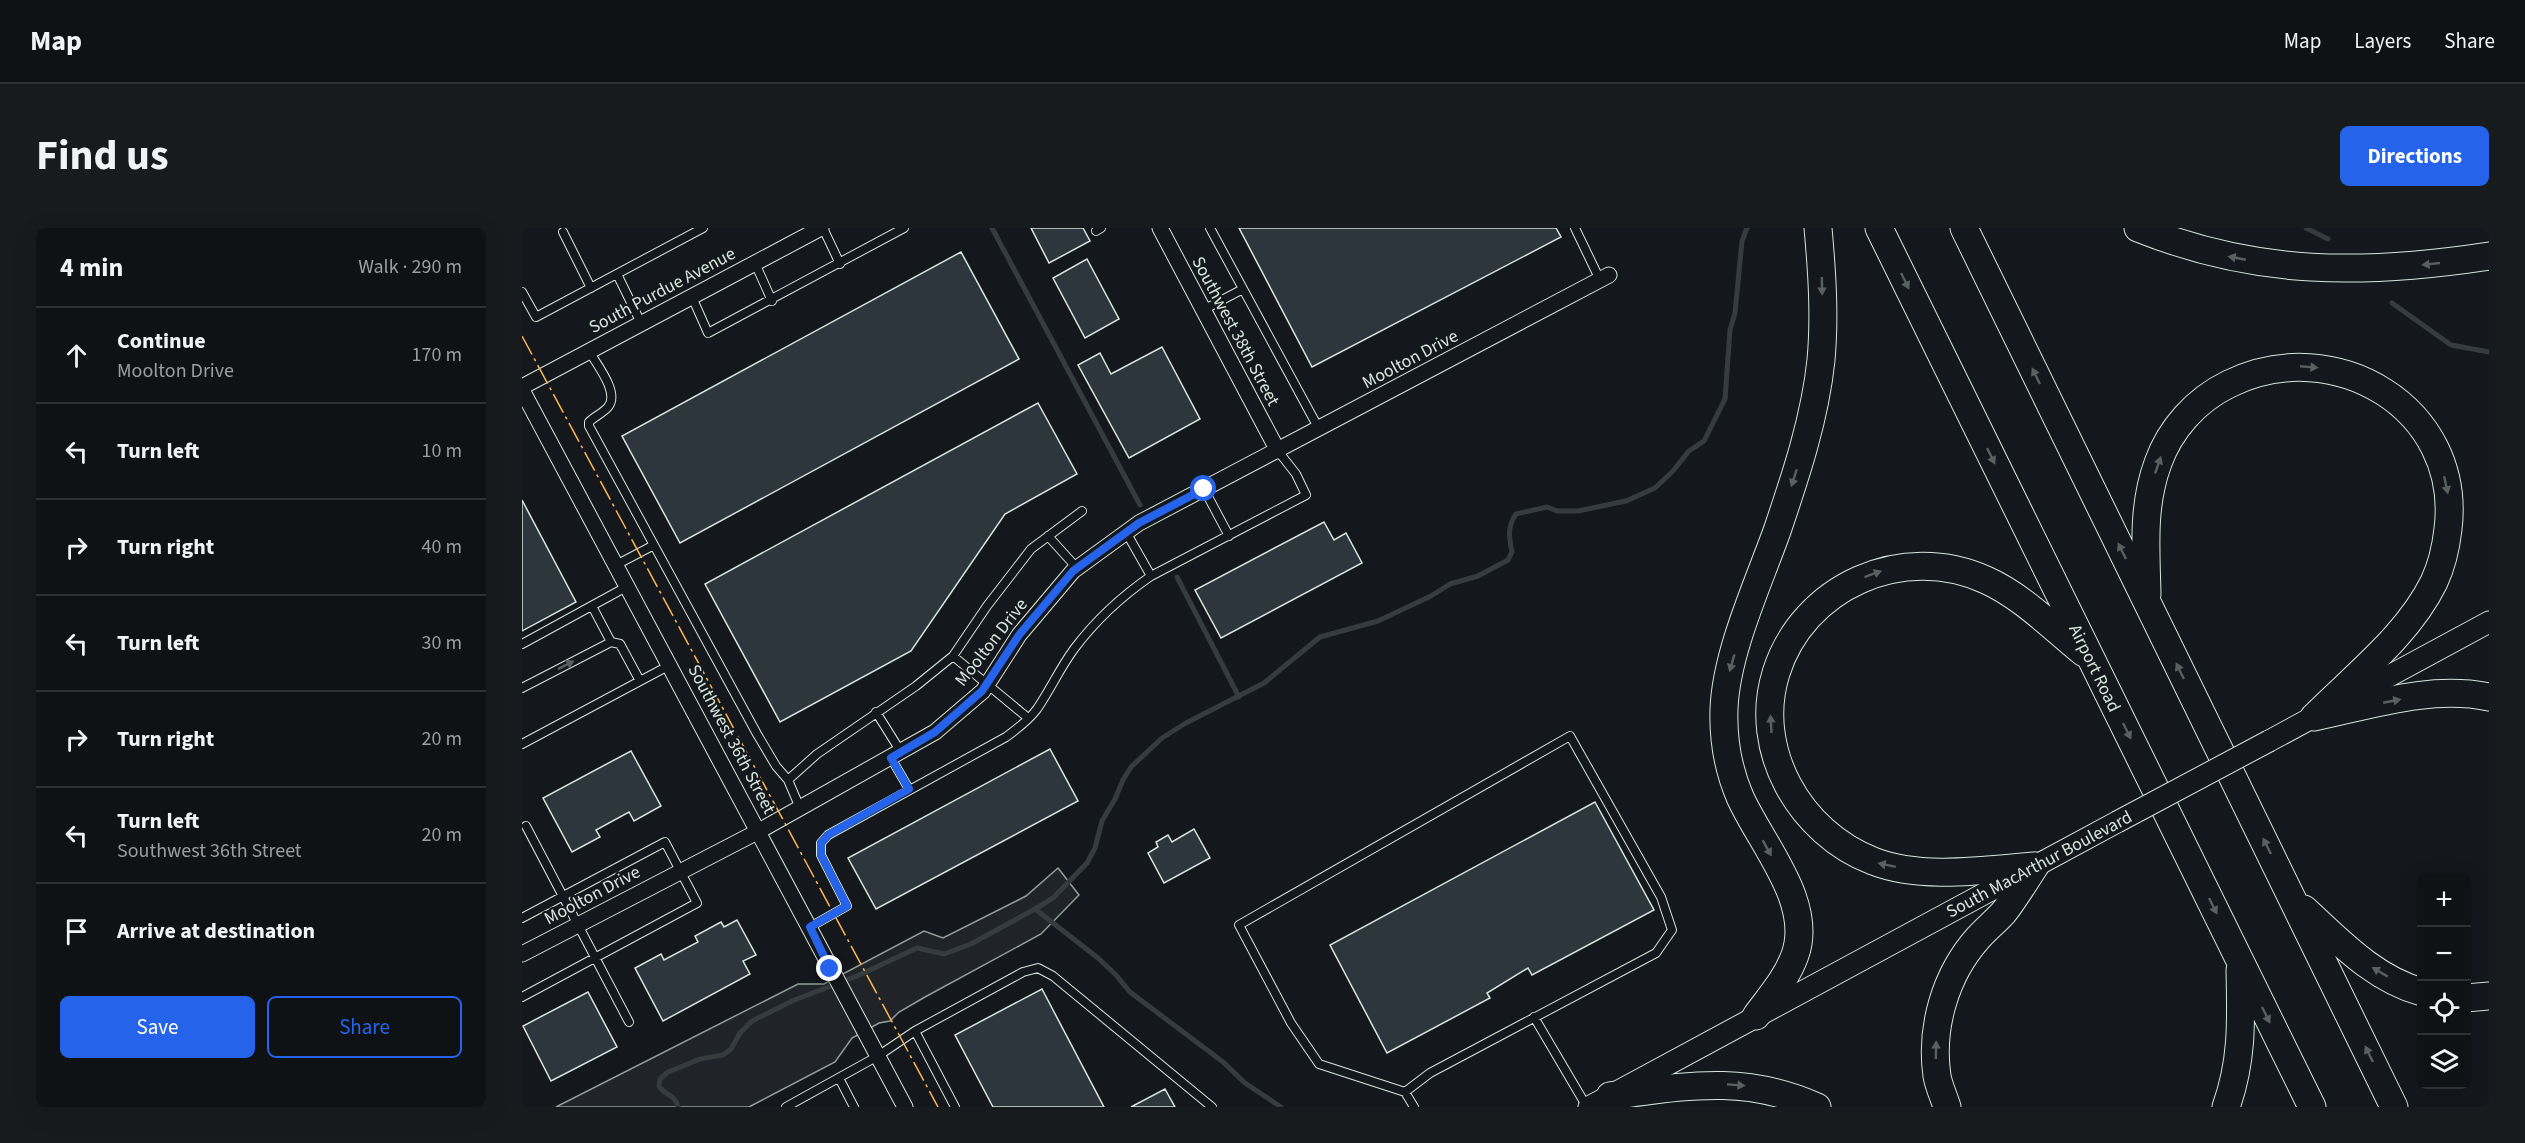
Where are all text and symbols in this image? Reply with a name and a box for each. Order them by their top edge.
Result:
text: Map [30,21,82,61]
text: Map [2284,26,2321,56]
text: Layers [2354,26,2411,56]
text: Share [2444,26,2495,56]
text: Find us [36,126,169,186]
button: Directions [2340,126,2489,186]
street label: South Purdue Avenue [585,241,740,340]
text: 4 min [60,249,123,286]
street label: Southwest 38th Street [1186,252,1286,410]
text: Walk · 290 m [358,253,462,281]
one-way arrow [2227,253,2246,262]
one-way arrow [2422,259,2441,269]
one-way arrow [1901,272,1910,289]
one-way arrow [1818,277,1827,296]
street label: Moolton Drive [1358,324,1463,395]
text: Continue [117,325,206,357]
icon: ahead [60,339,93,372]
text: 170 m [412,341,462,369]
text: Moolton Drive [117,357,234,385]
one-way arrow [2300,362,2319,372]
one-way arrow [2032,367,2041,384]
icon: left [60,435,93,468]
text: Turn left [117,435,199,467]
text: 10 m [422,437,462,465]
one-way arrow [1987,447,1996,464]
one-way arrow [2153,456,2163,474]
one-way arrow [1789,469,1799,487]
route start [1190,475,1216,501]
one-way arrow [2442,476,2451,495]
icon: right [60,531,93,564]
text: Turn right [117,531,214,563]
text: 40 m [422,533,462,561]
one-way arrow [2117,543,2126,560]
one-way arrow [1864,569,1882,579]
street label: Moolton Drive [949,593,1034,691]
street label: Airport Road [2063,620,2127,716]
icon: left [60,627,93,660]
text: Turn left [117,627,199,659]
text: 30 m [422,629,462,657]
one-way arrow [1727,654,1736,672]
one-way arrow [558,660,575,670]
street label: Southwest 36th Street [682,660,782,818]
one-way arrow [2176,662,2185,679]
one-way arrow [2382,696,2401,705]
one-way arrow [1767,715,1776,734]
icon: right [60,723,93,756]
text: Turn right [117,723,214,755]
one-way arrow [2122,723,2131,740]
text: 20 m [422,725,462,753]
text: Turn left [117,805,199,837]
street label: South MacArthur Boulevard [1942,805,2137,924]
icon: left [60,819,93,852]
text: 20 m [422,821,462,849]
text: Southwest 36th Street [117,837,302,865]
one-way arrow [2262,837,2271,854]
one-way arrow [1762,840,1772,857]
one-way arrow [1878,859,1896,869]
street label: Moolton Drive [540,860,645,931]
map controls [2417,873,2471,1089]
button: + [2417,873,2471,927]
one-way arrow [2208,898,2217,915]
icon: arrive [60,915,93,948]
text: Arrive at destination [117,915,315,947]
button: − [2417,927,2471,981]
route end [816,955,842,981]
one-way arrow [2372,967,2388,978]
button: locate [2417,981,2471,1035]
button: Save [60,996,255,1058]
button: Share [267,996,462,1058]
one-way arrow [2261,1006,2271,1023]
button: layers [2417,1035,2471,1089]
one-way arrow [1931,1041,1941,1060]
one-way arrow [2364,1046,2373,1063]
one-way arrow [1727,1080,1746,1090]

